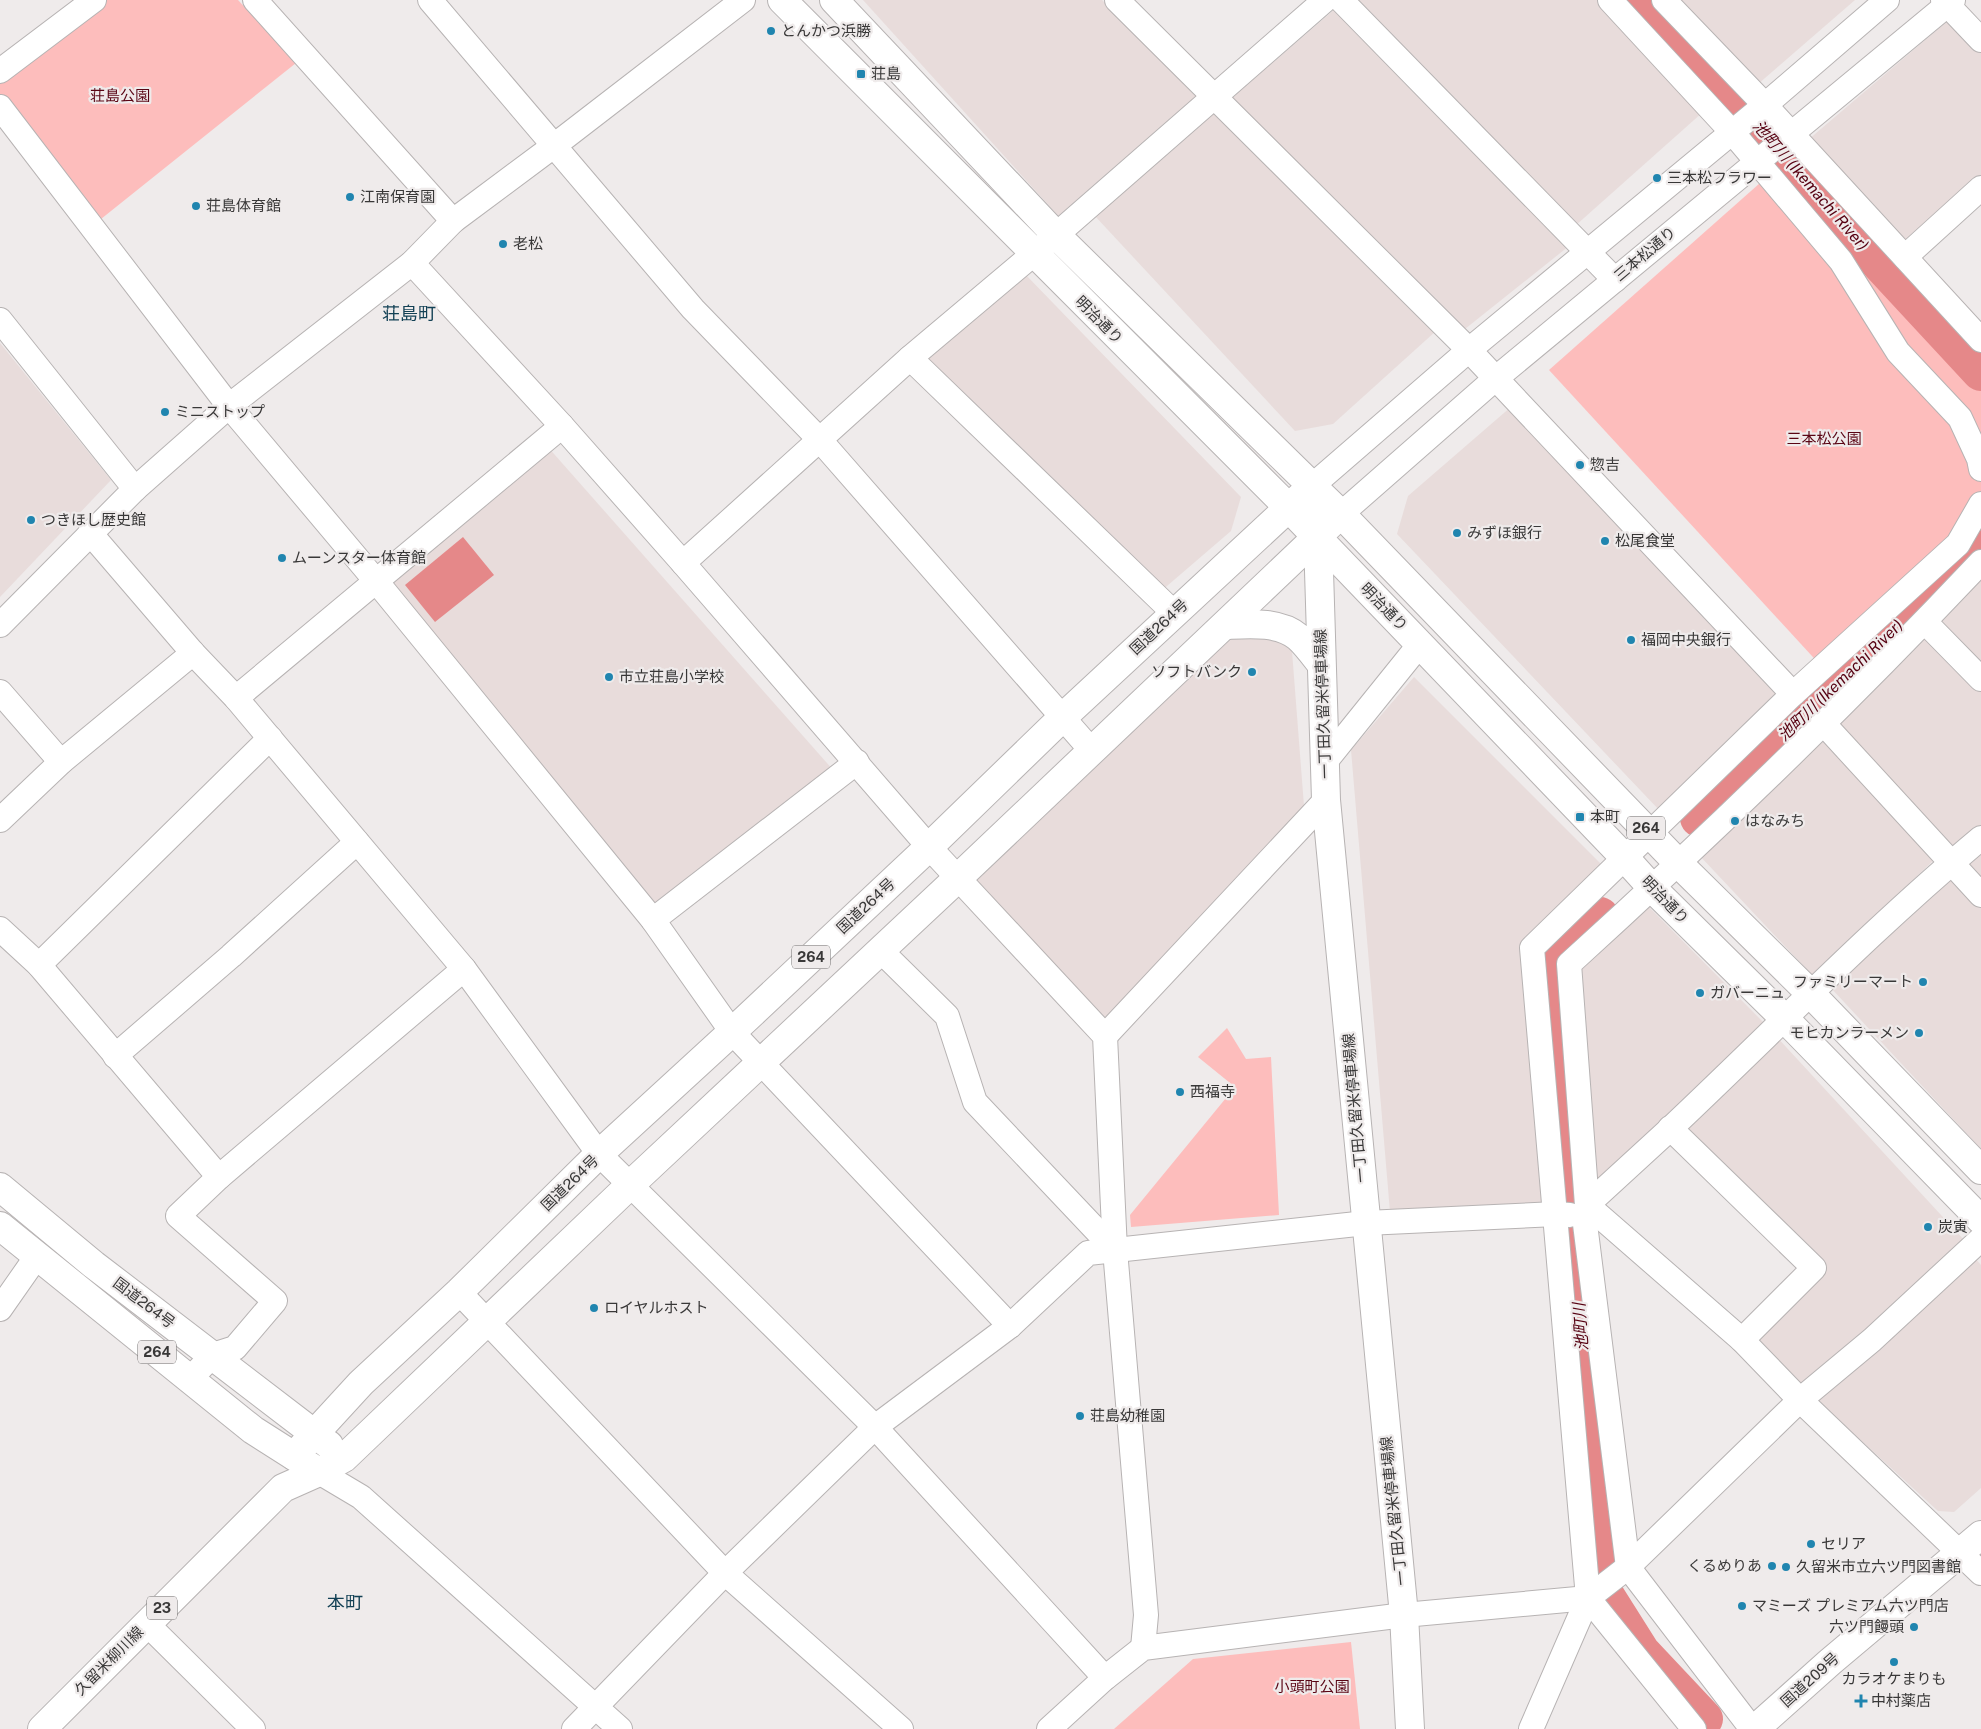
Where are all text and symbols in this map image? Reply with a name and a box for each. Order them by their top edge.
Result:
place label: とんかつ浜勝 [781,22,871,39]
marker: とんかつ浜勝 [765,25,777,37]
place label: 荘島 [871,65,901,82]
marker: 荘島 [855,68,867,80]
park label: 荘島公園 [90,87,150,104]
water label: 池町川 (Ikemachi River) [1749,116,1872,254]
place label: 三本松フラワー [1667,169,1772,186]
marker: 三本松フラワー [1651,172,1663,184]
place label: 江南保育園 [360,188,435,205]
marker: 江南保育園 [344,191,356,203]
place label: 荘島体育館 [206,197,281,214]
marker: 荘島体育館 [190,200,202,212]
street label: 三本松通り [1610,223,1679,284]
place label: 老松 [513,235,543,252]
marker: 老松 [497,238,509,250]
street label: 明治通り [1072,292,1127,347]
district label: 荘島町 [382,303,436,324]
place label: ミニストップ [175,403,265,420]
marker: ミニストップ [159,406,171,418]
park label: 三本松公園 [1786,430,1862,447]
place label: 惣吉 [1590,456,1620,473]
marker: 惣吉 [1574,459,1586,471]
place label: つきほし歴史館 [41,511,146,528]
marker: つきほし歴史館 [25,514,37,526]
place label: みずほ銀行 [1467,524,1542,541]
marker: みずほ銀行 [1451,527,1463,539]
place label: 松尾食堂 [1615,532,1675,549]
marker: 松尾食堂 [1599,535,1611,547]
place label: ムーンスター体育館 [292,549,426,566]
marker: ムーンスター体育館 [276,552,288,564]
street label: 明治通り [1357,579,1411,634]
street label: 国道264号 [1126,596,1191,658]
water label: 池町川 (Ikemachi River) [1774,616,1907,745]
street label: 一丁田久留米停車場線 [1311,629,1334,779]
place label: 福岡中央銀行 [1641,631,1731,648]
marker: 福岡中央銀行 [1625,634,1637,646]
place label: ソフトバンク [1151,663,1242,680]
marker: ソフトバンク [1246,666,1258,678]
place label: 市立荘島小学校 [619,668,724,685]
marker: 市立荘島小学校 [603,671,615,683]
place label: 本町 [1590,808,1620,825]
marker: 本町 [1574,811,1586,823]
place label: はなみち [1745,812,1805,829]
marker: はなみち [1729,815,1741,827]
road number: 264 [1627,816,1665,840]
street label: 明治通り [1638,872,1692,927]
street label: 国道264号 [833,875,898,937]
road number: 264 [792,946,830,969]
place label: ファミリーマート [1793,973,1913,990]
marker: ファミリーマート [1917,976,1929,988]
place label: ガバーニュ [1710,984,1785,1001]
marker: ガバーニュ [1694,987,1706,999]
place label: モヒカンラーメン [1790,1024,1909,1041]
marker: モヒカンラーメン [1913,1027,1925,1039]
street label: 一丁田久留米停車場線 [1339,1033,1370,1184]
place label: 西福寺 [1190,1083,1235,1100]
marker: 西福寺 [1174,1086,1186,1098]
street label: 国道264号 [538,1151,602,1214]
place label: 炭寅 [1938,1218,1968,1235]
marker: 炭寅 [1922,1221,1934,1233]
street label: 国道264号 [110,1274,178,1331]
place label: ロイヤルホスト [604,1299,709,1316]
water label: 池町川 [1569,1300,1592,1352]
marker: ロイヤルホスト [588,1302,600,1314]
road number: 264 [138,1340,176,1364]
place label: 荘島幼稚園 [1090,1407,1165,1424]
marker: 荘島幼稚園 [1074,1410,1086,1422]
street label: 一丁田久留米停車場線 [1377,1436,1410,1587]
place label: セリア [1821,1535,1866,1552]
marker: セリア [1805,1538,1817,1550]
place label: くるめりあ [1687,1557,1762,1574]
place label: 久留米市立六ツ門図書館 [1796,1558,1961,1575]
marker: くるめりあ [1766,1560,1778,1572]
marker: 久留米市立六ツ門図書館 [1780,1561,1792,1573]
district label: 本町 [327,1592,363,1613]
road number: 23 [147,1596,177,1620]
place label: マミーズ プレミアム六ツ門店 [1752,1597,1949,1614]
marker: マミーズ プレミアム六ツ門店 [1736,1600,1748,1612]
place label: 六ツ門饅頭 [1829,1618,1904,1635]
marker: 六ツ門饅頭 [1908,1621,1920,1633]
street label: 久留米柳川線 [71,1623,146,1698]
street label: 国道209号 [1777,1649,1842,1710]
marker: カラオケまりも [1888,1656,1900,1668]
place label: カラオケまりも [1841,1670,1947,1687]
park label: 小頭町公園 [1274,1678,1350,1695]
place label: 中村薬店 [1871,1692,1931,1709]
marker: 中村薬店 [1855,1695,1867,1707]

